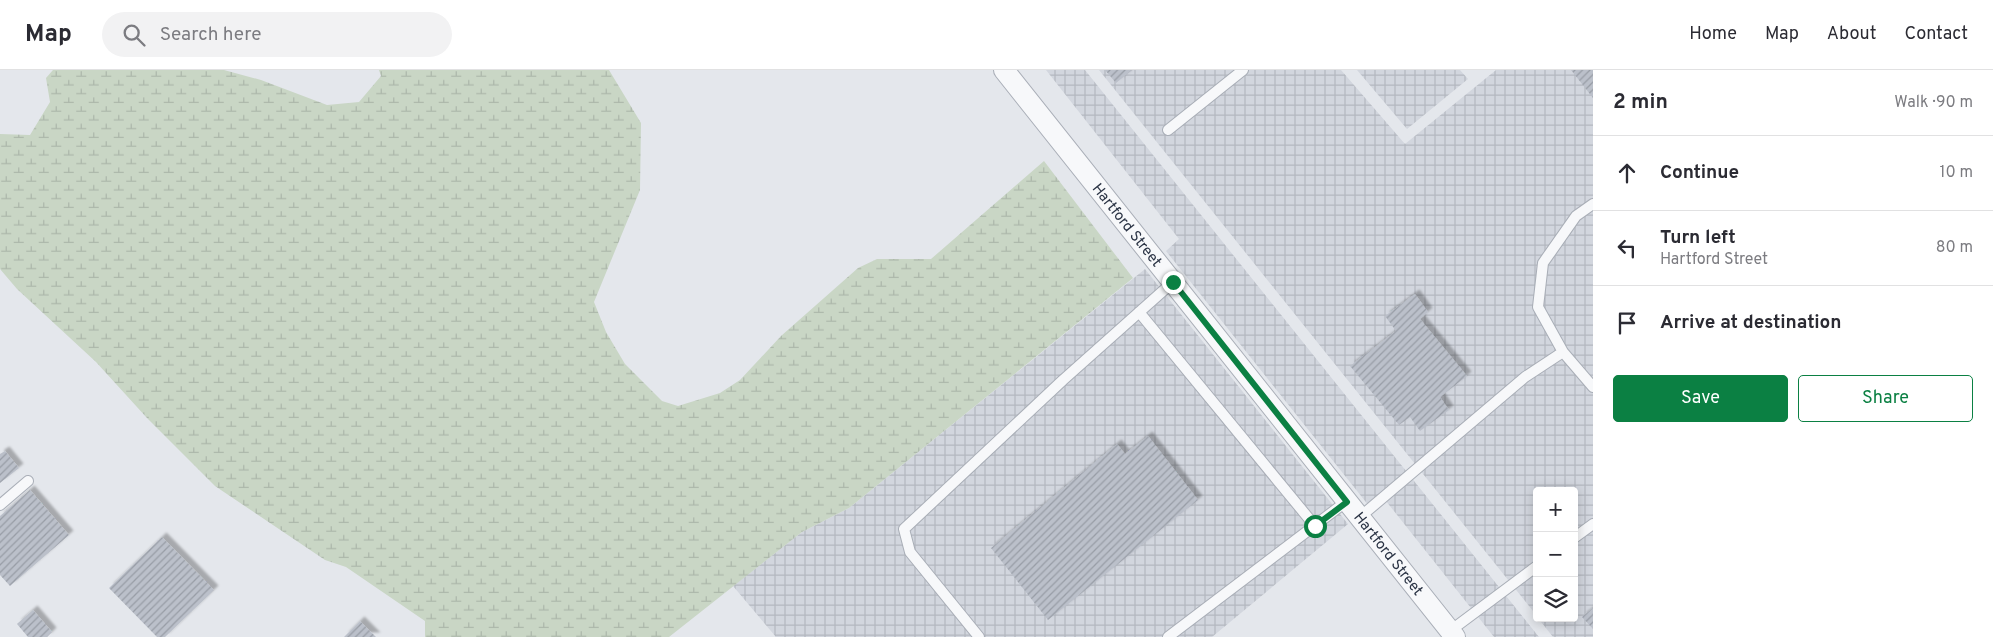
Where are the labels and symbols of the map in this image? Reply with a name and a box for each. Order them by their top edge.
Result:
street label: Hartford Street [1087,180,1165,272]
route end [1162,271,1185,294]
street label: Hartford Street [1349,509,1427,600]
route start [1304,515,1327,538]

